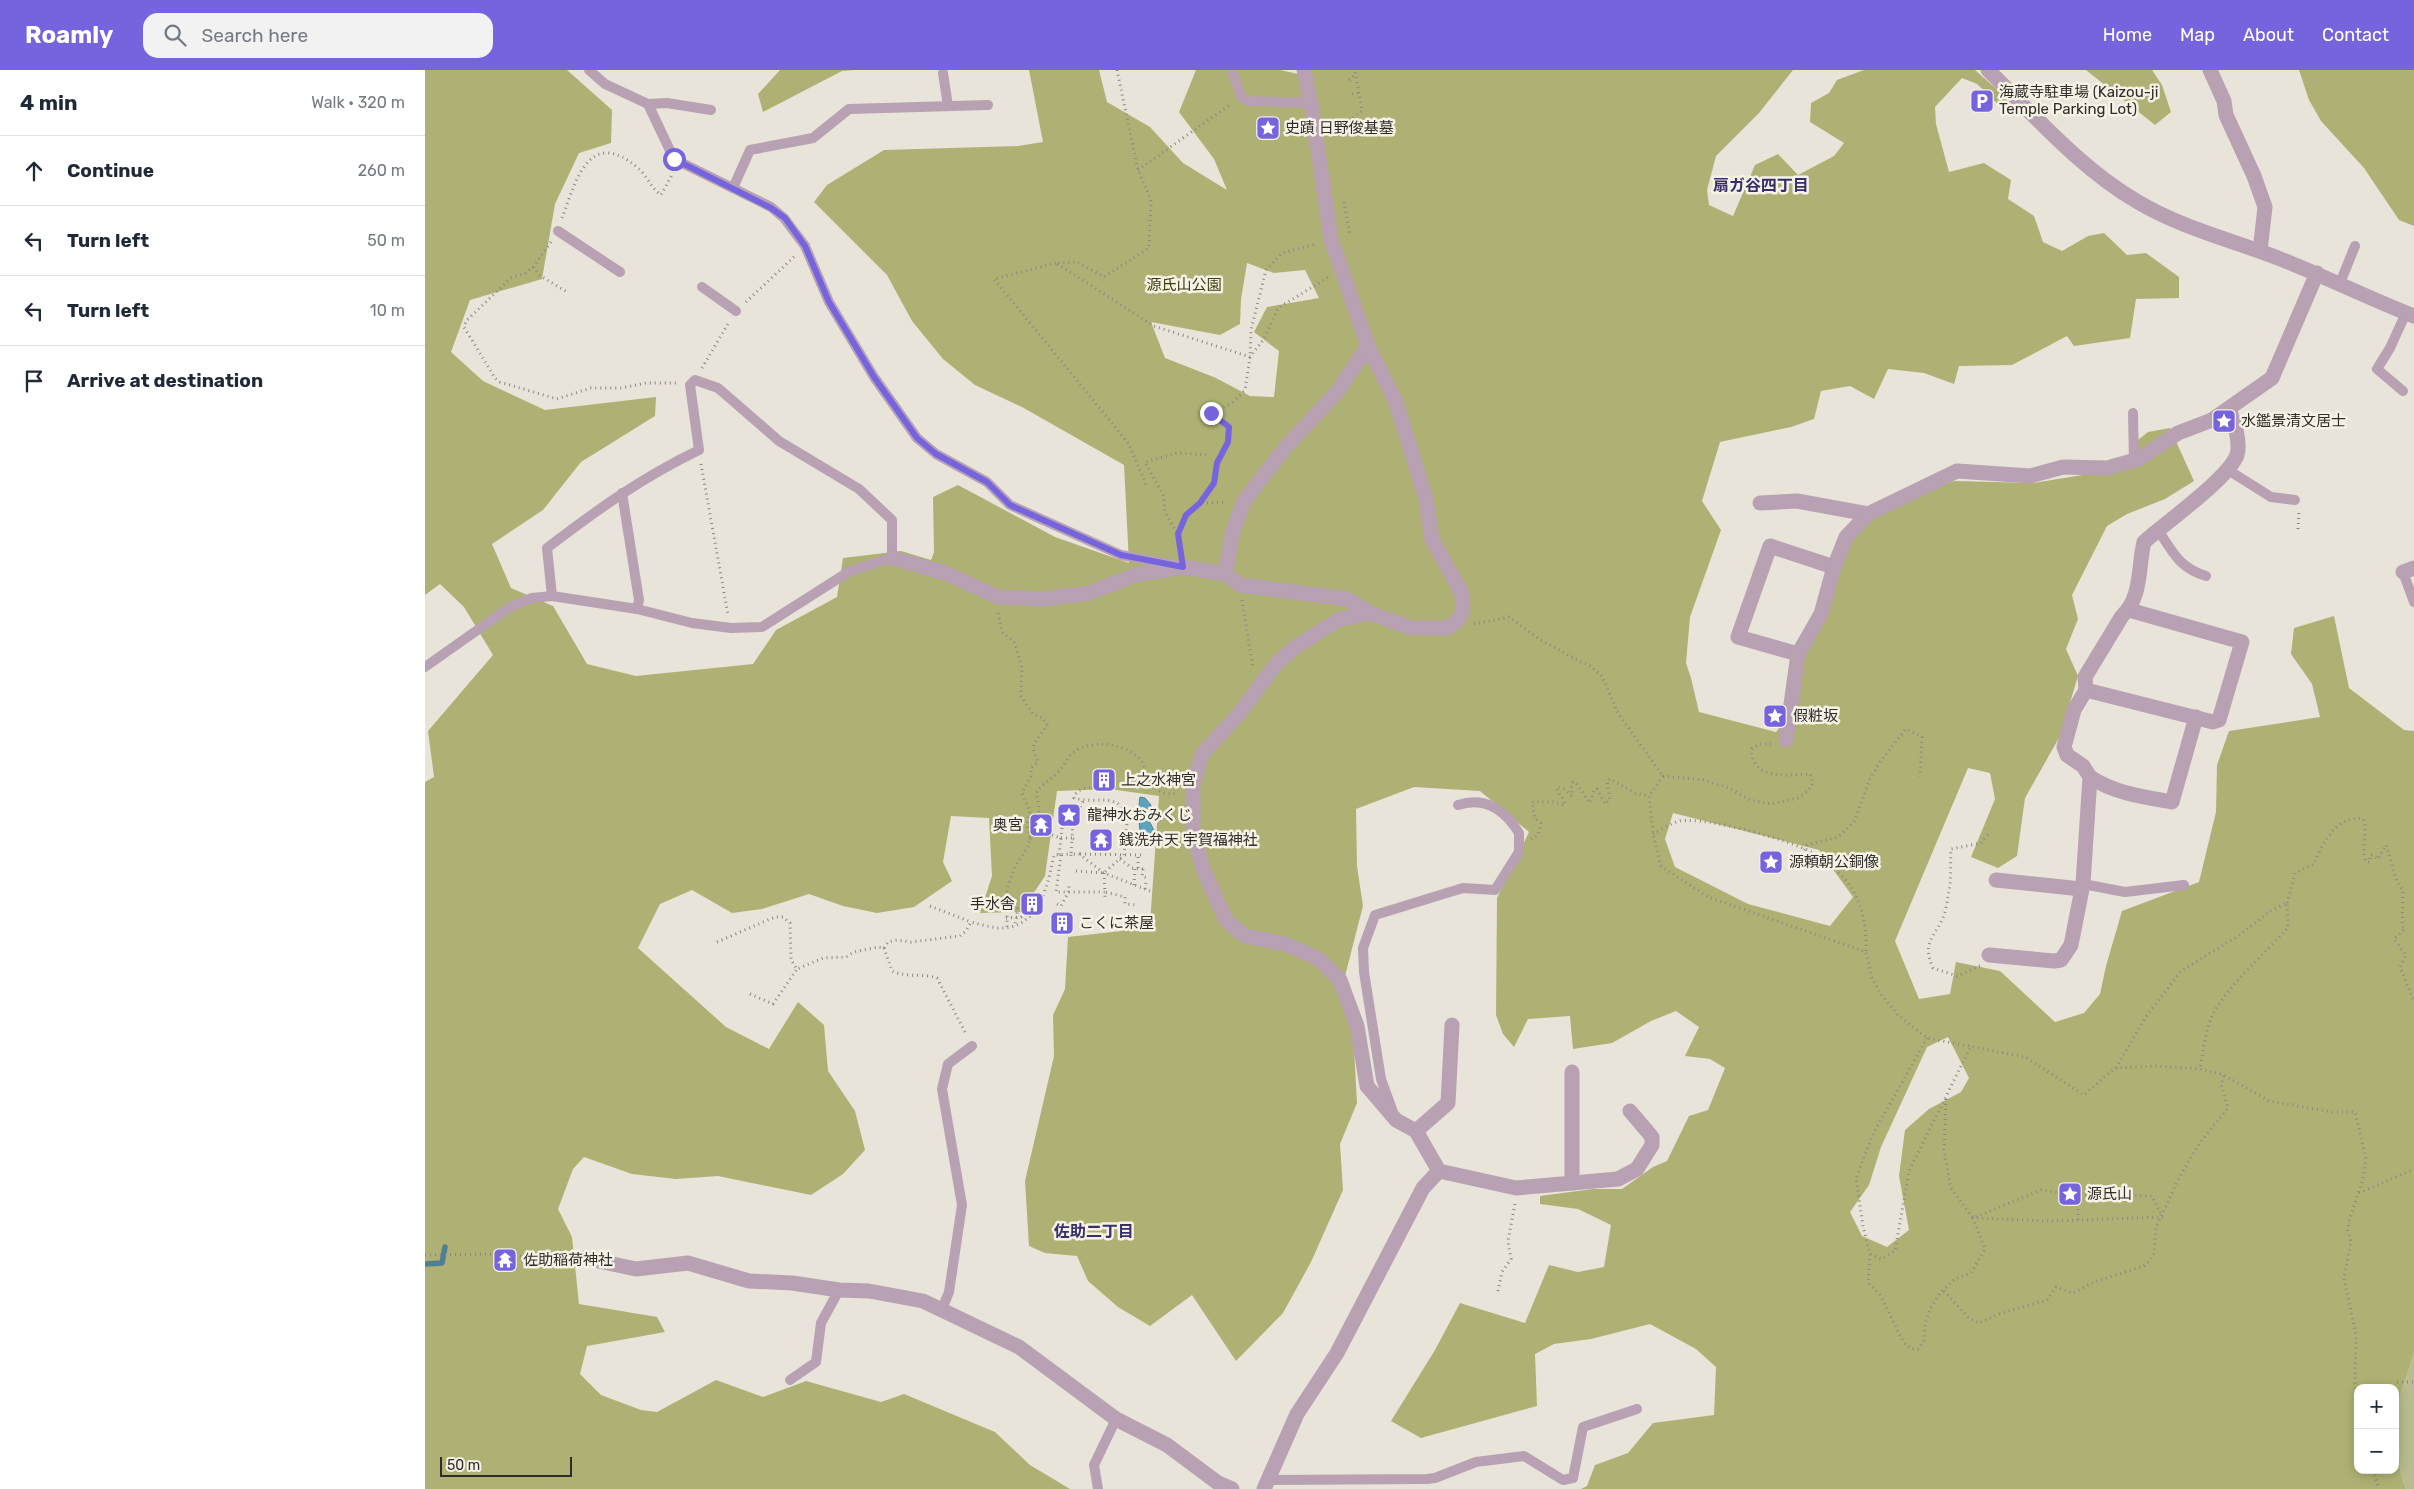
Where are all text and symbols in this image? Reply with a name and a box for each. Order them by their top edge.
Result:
search box [143,13,493,58]
text: Roamly [25,21,113,49]
icon: search [161,21,189,49]
text: Search here [201,24,308,47]
text: Home [2103,24,2152,46]
text: Map [2180,24,2215,46]
text: About [2243,24,2294,46]
text: Contact [2322,24,2389,46]
place label: 海蔵寺駐車場 (Kaizou-ji Temple Parking Lot) [1999,83,2158,118]
parking icon: 海蔵寺駐車場 (Kaizou-ji Temple Parking Lot) [1969,88,1995,114]
text: 4 min [20,90,78,115]
text: Walk · 320 m [311,93,405,112]
place icon: 史蹟 日野俊基墓 [1255,115,1281,141]
place label: 史蹟 日野俊基墓 [1285,119,1394,137]
route start [663,148,686,171]
icon: ahead [20,157,48,185]
text: Continue [67,159,154,182]
text: 260 m [358,161,405,180]
district label: 扇ガ谷四丁目 [1713,176,1809,195]
icon: left [20,227,48,255]
text: Turn left [67,229,149,252]
text: 50 m [367,231,405,250]
park label: 源氏山公園 [1146,276,1222,294]
icon: left [20,297,48,325]
text: Turn left [67,299,149,322]
text: 10 m [370,301,405,320]
icon: arrive [20,367,48,395]
text: Arrive at destination [67,369,263,392]
route end [1200,402,1223,425]
place icon: 水鑑景清文居士 [2211,408,2237,434]
place label: 水鑑景清文居士 [2241,412,2346,430]
place icon: 假粧坂 [1762,703,1788,729]
place label: 假粧坂 [1793,707,1838,725]
building icon: 上之水神宮 [1091,767,1117,793]
place label: 上之水神宮 [1121,771,1196,789]
place icon: 龍神水おみくじ [1056,802,1082,828]
place label: 龍神水おみくじ [1087,806,1192,824]
temple icon: 奥宮 [1028,812,1054,838]
place label: 奥宮 [993,816,1023,834]
temple icon: 銭洗弁天 宇賀福神社 [1088,827,1114,853]
place label: 銭洗弁天 宇賀福神社 [1119,831,1258,849]
place icon: 源頼朝公銅像 [1758,849,1784,875]
place label: 源頼朝公銅像 [1789,853,1879,871]
building icon: 手水舎 [1019,891,1045,917]
place label: 手水舎 [970,895,1015,913]
building icon: こくに茶屋 [1049,910,1075,936]
place label: こくに茶屋 [1079,914,1154,932]
place icon: 源氏山 [2057,1181,2083,1207]
place label: 源氏山 [2087,1185,2132,1203]
district label: 佐助二丁目 [1053,1222,1134,1241]
temple icon: 佐助稲荷神社 [492,1247,518,1273]
place label: 佐助稲荷神社 [523,1251,613,1269]
map controls [2354,1384,2399,1474]
button: + [2354,1384,2399,1429]
button: − [2354,1429,2399,1474]
scale bar [440,1454,573,1477]
text: 50 m [447,1457,480,1474]

